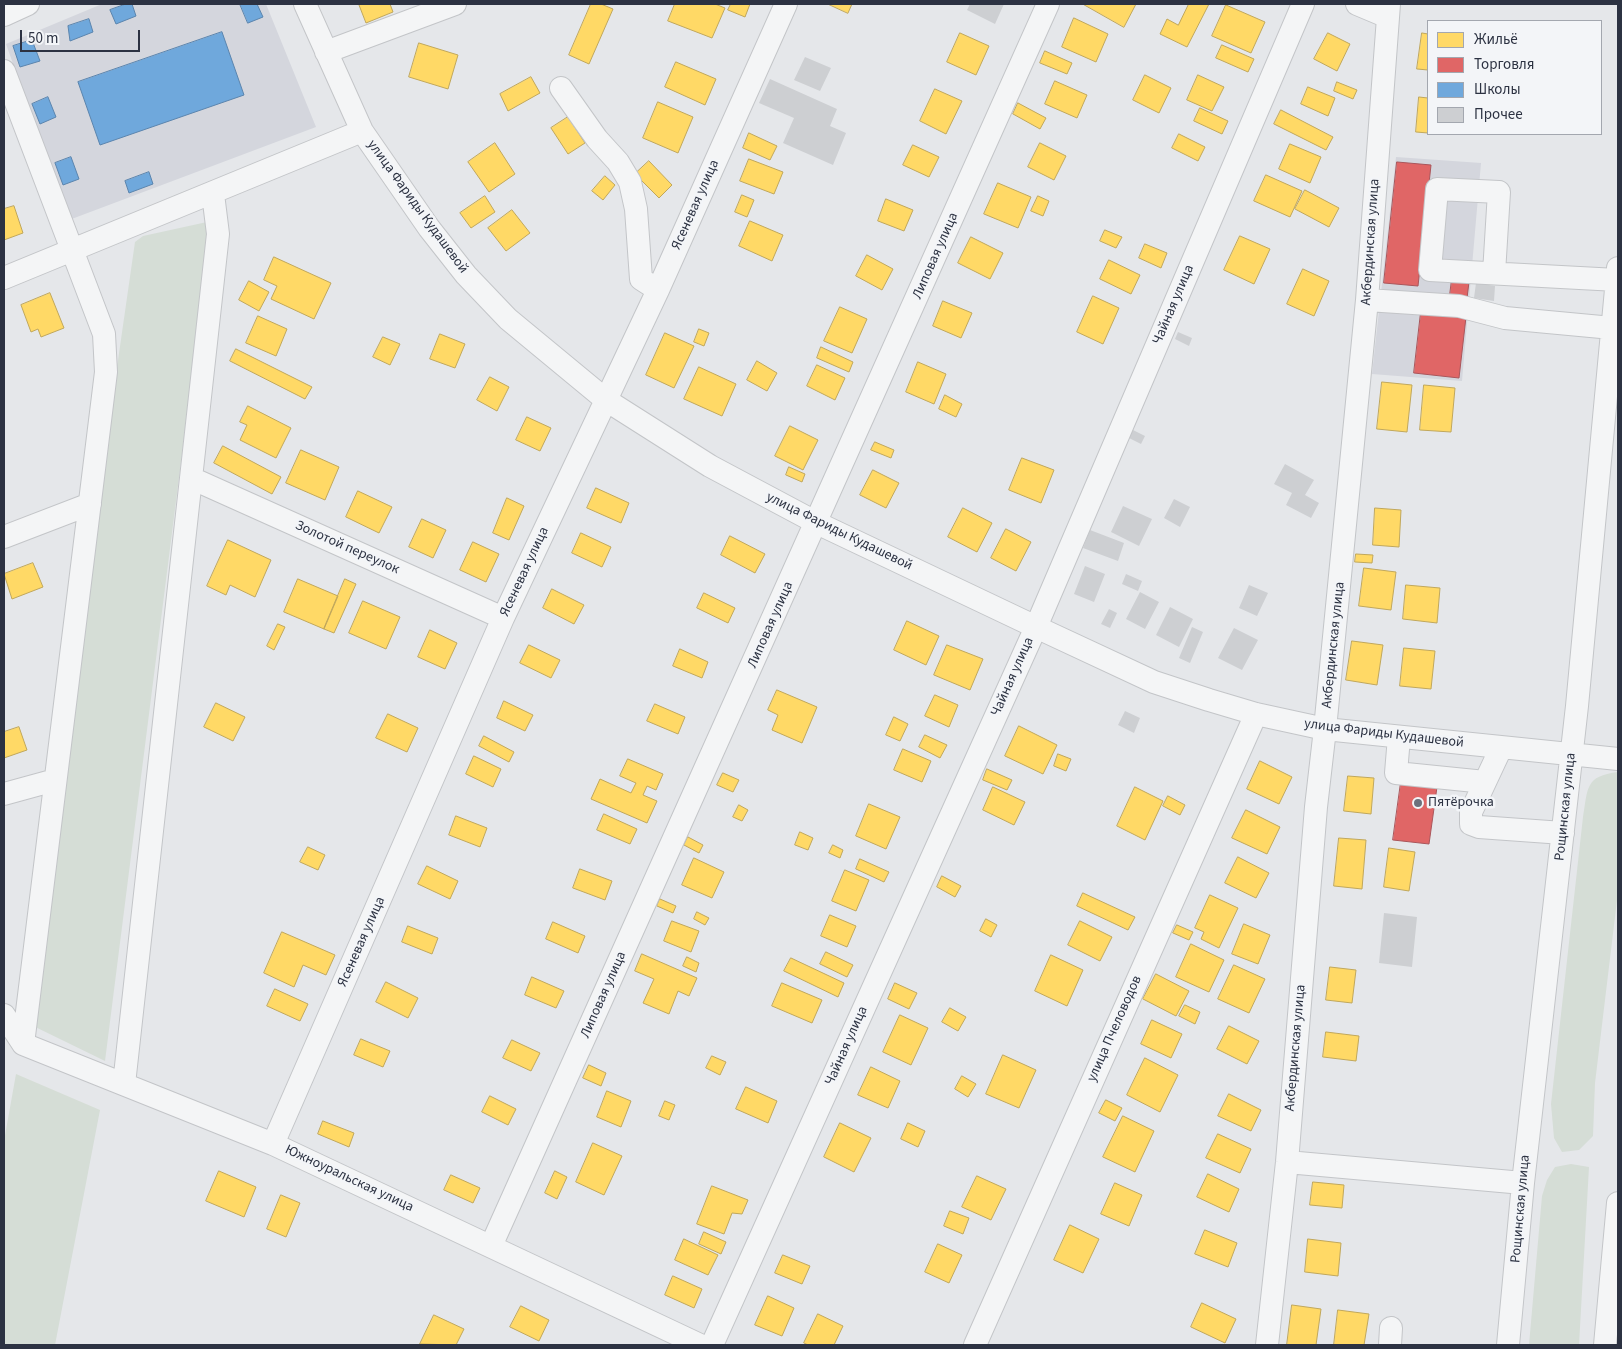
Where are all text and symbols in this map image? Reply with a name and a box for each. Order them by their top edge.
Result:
scale bar [22,20,142,52]
legend [1427,20,1602,135]
text: 50 m [28,28,58,49]
text: Жильё [1474,29,1518,50]
text: Торговля [1474,54,1534,75]
text: Школы [1474,79,1521,100]
text: Прочее [1474,104,1523,125]
street label: улица Фариды Кудашевой [363,137,471,277]
street label: Ясеневая улица [669,157,723,253]
street label: Акбердинская улица [1358,178,1384,306]
street label: Липовая улица [909,210,963,302]
street label: Чайная улица [1150,263,1198,347]
street label: улица Фариды Кудашевой [763,489,915,575]
street label: Золотой переулок [292,517,402,579]
street label: Ясеневая улица [497,525,553,619]
street label: Липовая улица [744,579,798,671]
street label: Акбердинская улица [1319,581,1349,709]
street label: Чайная улица [988,635,1038,719]
street label: улица Фариды Кудашевой [1303,716,1465,752]
street label: Рощинская улица [1552,752,1580,862]
place label: Пятёрочка [1428,795,1494,811]
marker: Пятёрочка [1412,797,1424,809]
street label: Ясеневая улица [335,894,389,990]
street label: Липовая улица [577,949,631,1041]
street label: улица Пчеловодов [1084,973,1146,1085]
street label: Акбердинская улица [1282,984,1310,1112]
street label: Чайная улица [822,1004,872,1088]
street label: Южноуральская улица [282,1142,416,1216]
street label: Рощинская улица [1508,1154,1534,1264]

